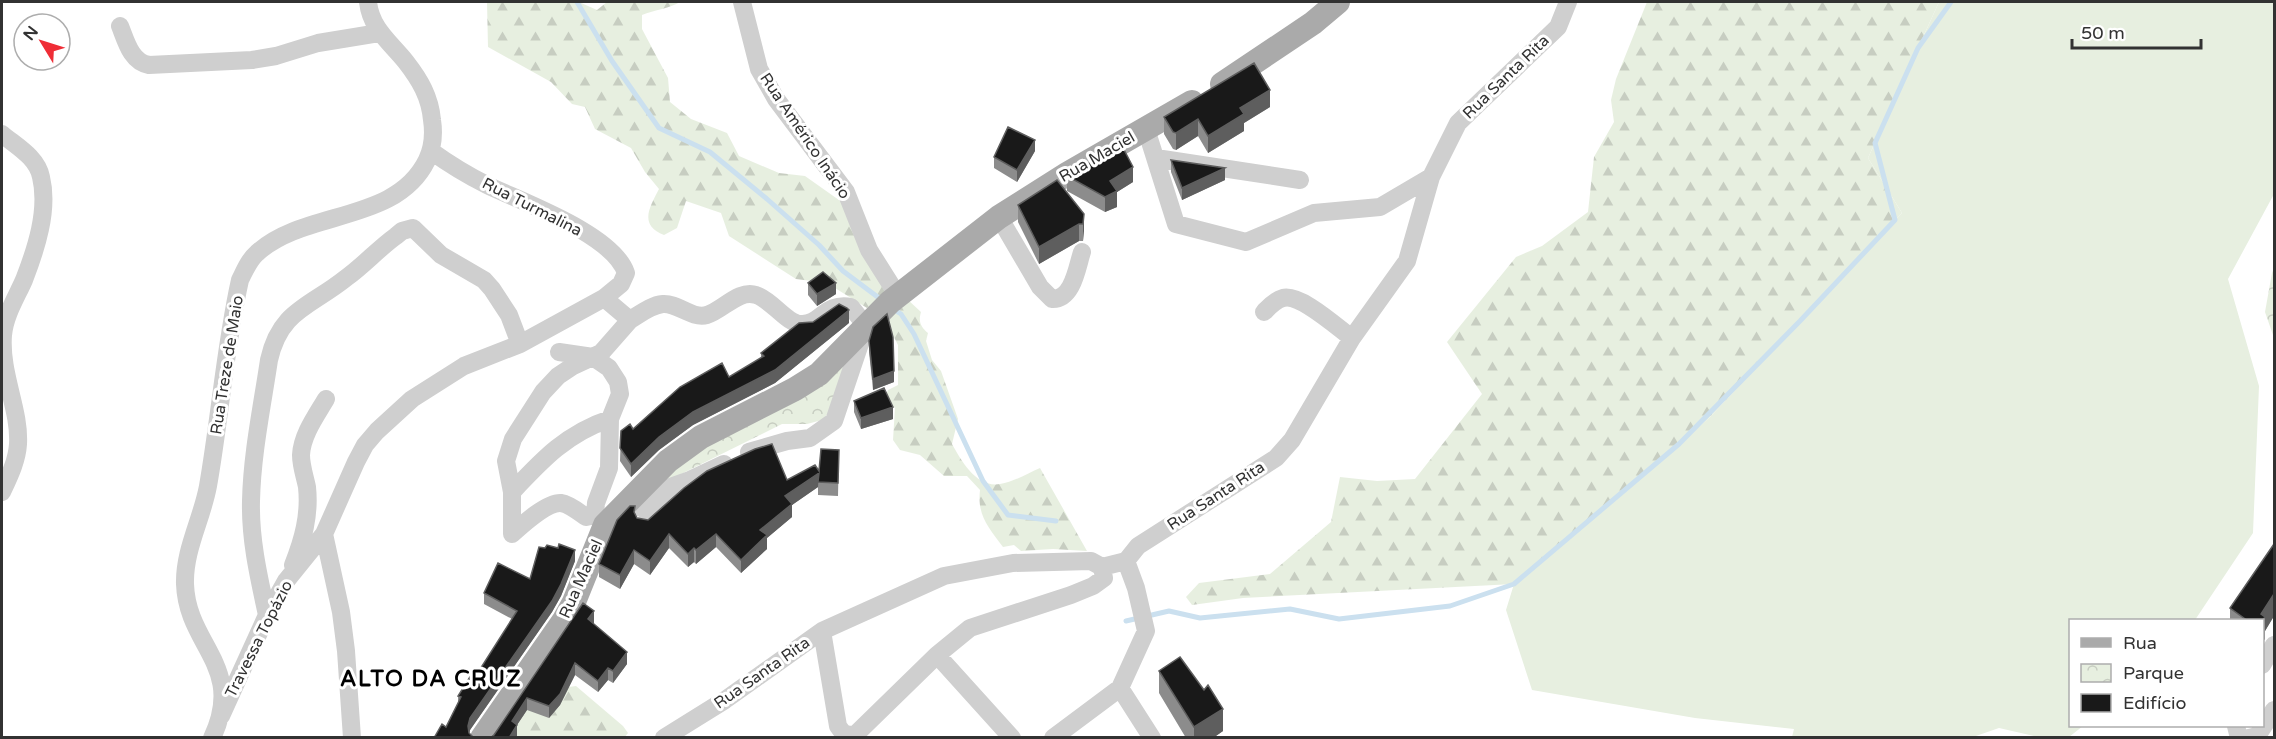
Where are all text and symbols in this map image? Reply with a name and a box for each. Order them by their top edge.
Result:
north arrow [12,12,72,72]
scale bar [2072,12,2201,50]
text: N [19,22,43,45]
text: 50 m [2081,22,2125,44]
street label: Rua Santa Rita [1459,31,1553,123]
street label: Rua Américo Inácio [755,69,855,203]
street label: Rua Maciel [1055,127,1139,187]
street label: Rua Turmalina [479,173,585,241]
street label: Rua Treze de Maio [206,294,248,436]
street label: Rua Santa Rita [1163,457,1269,535]
street label: Rua Maciel [555,536,607,622]
street label: Travessa Topázio [221,577,297,701]
legend [2069,619,2264,727]
text: Rua [2123,632,2157,654]
street label: Rua Santa Rita [710,633,814,713]
text: Parque [2123,662,2184,684]
district label: ALTO DA CRUZ [340,666,522,692]
text: Edifício [2123,692,2187,714]

